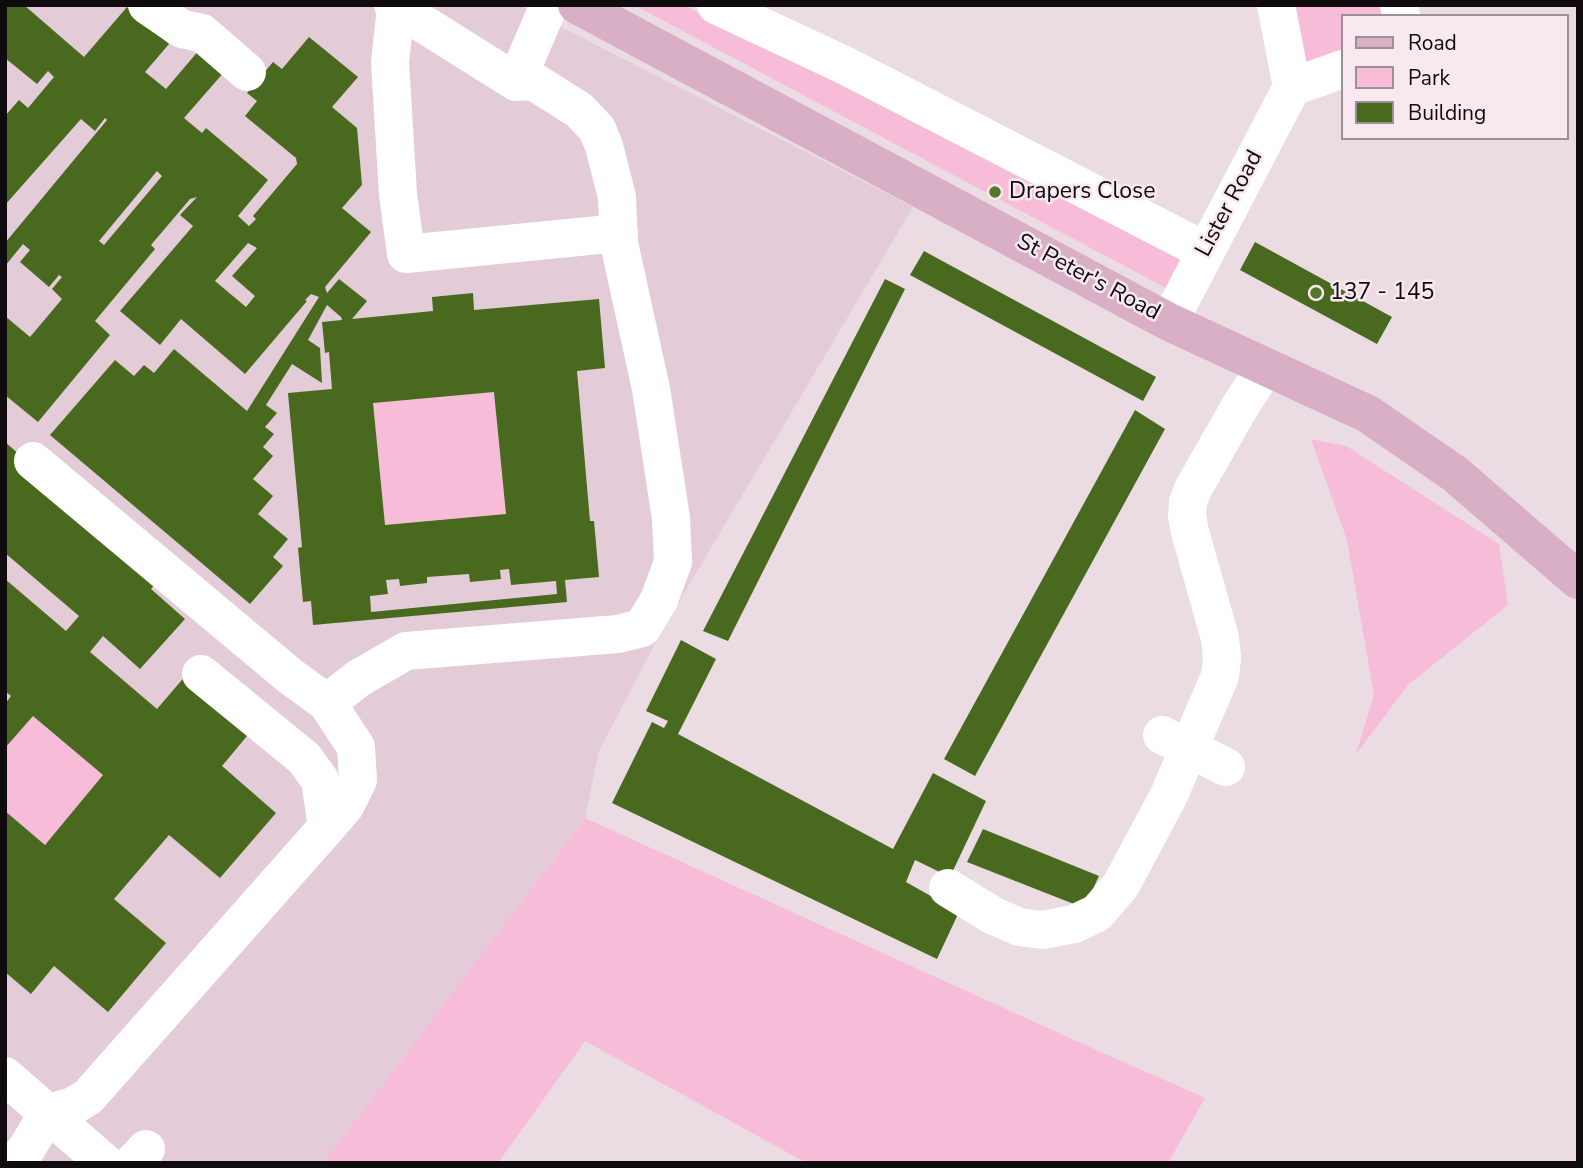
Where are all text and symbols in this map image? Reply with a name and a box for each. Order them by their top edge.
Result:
legend [1342,14,1569,140]
text: Road [1408,29,1457,57]
text: Park [1408,64,1450,92]
text: Building [1408,99,1486,127]
street label: Lister Road [1190,146,1270,262]
place label: Drapers Close [1009,178,1155,206]
marker: Drapers Close [987,184,1003,200]
street label: St Peter's Road [1012,229,1164,327]
place label: 137 - 145 [1330,279,1434,307]
marker: 137 - 145 [1308,285,1324,301]

